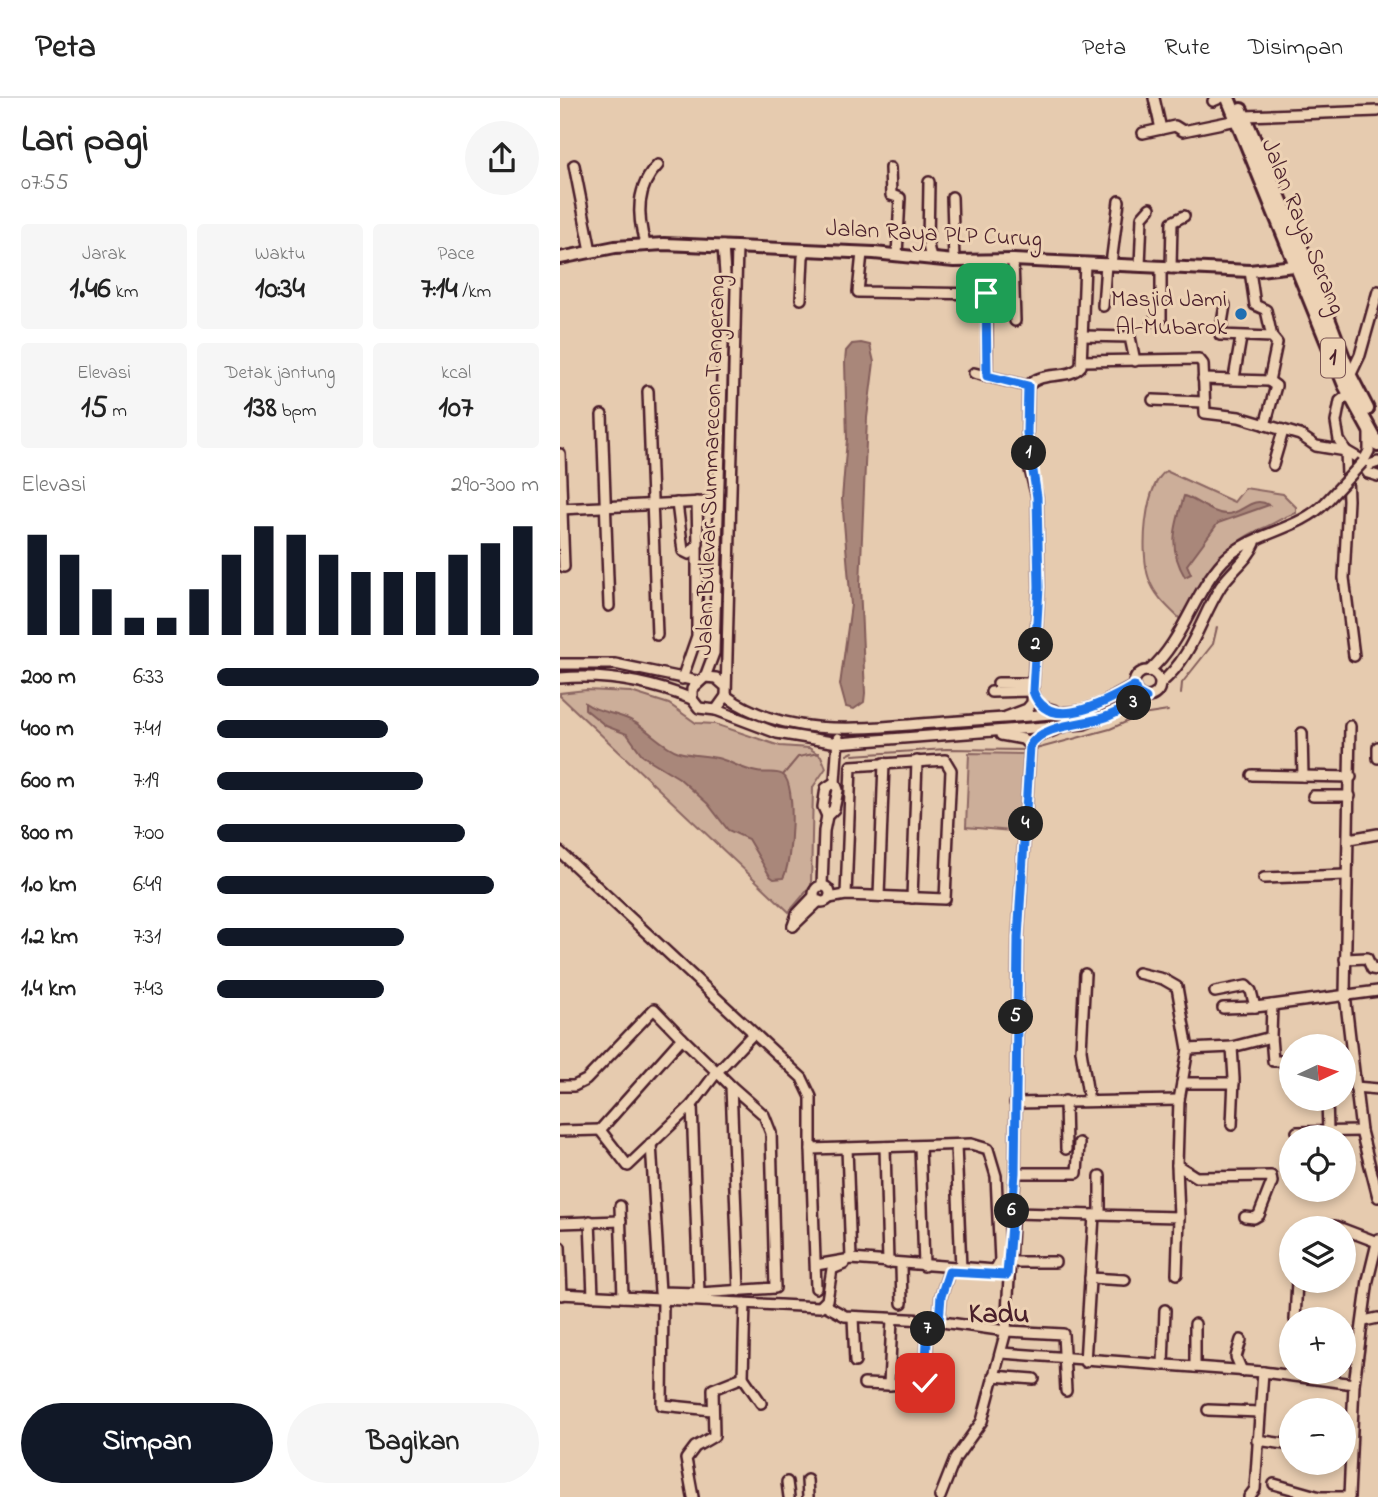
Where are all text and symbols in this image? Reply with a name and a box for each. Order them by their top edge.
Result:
text: Peta [35,24,96,72]
text: Peta [1082,31,1126,66]
text: Rute [1164,31,1210,66]
text: Disimpan [1248,31,1343,66]
text: Lari pagi [21,113,149,169]
button: share [465,121,539,195]
street label: Jalan Raya Serang [1250,134,1353,321]
text: 07:55 [21,167,69,200]
street label: Jalan Raya PLP Curug [825,212,1043,259]
text: Jarak [82,241,126,268]
text: Waktu [255,241,305,268]
text: Pace [437,241,475,268]
pin [956,263,1016,323]
text: 1.46 [69,268,111,312]
text: 10:34 [255,268,305,312]
text: 7:14 [421,268,458,312]
street label: Jalan Bulevar Summarecon Tangerang [688,274,736,656]
icon: arrive [967,274,1005,312]
text: km [111,279,139,306]
text: /km [458,279,491,306]
place label: Masjid Jami Al-Mubarok [1111,283,1227,346]
marker: Masjid Jami Al-Mubarok [1233,306,1249,322]
road number: 1 [1321,339,1345,378]
text: Elevasi [77,360,131,387]
text: Detak jantung [225,360,335,387]
text: kcal [441,360,471,387]
text: 15 [81,387,108,431]
text: 138 [243,387,277,431]
text: 107 [439,387,473,431]
text: m [108,398,127,425]
text: bpm [277,398,317,425]
pin: 1 [1012,436,1046,470]
text: 1 [1025,439,1032,466]
text: Elevasi [21,469,86,502]
text: 290–300 m [451,469,539,502]
pin: 2 [1018,628,1054,662]
text: 2 [1031,631,1040,658]
text: 200 m [21,661,76,694]
text: 6:33 [133,661,164,694]
pin: 3 [1116,686,1152,720]
text: 3 [1130,689,1137,716]
text: 400 m [21,713,74,746]
text: 7:41 [133,713,161,746]
text: 600 m [21,765,75,798]
text: 7:19 [133,765,159,798]
pin: 4 [1008,806,1044,842]
text: 4 [1022,810,1029,837]
text: 800 m [21,817,73,850]
text: 7:00 [133,817,164,850]
text: 1.0 km [21,869,77,902]
text: 6:49 [133,869,161,902]
text: 1.2 km [21,921,78,954]
text: 7:31 [133,921,161,954]
text: 1.4 km [21,973,76,1006]
text: 7:43 [133,973,163,1006]
pin: 5 [998,1000,1034,1034]
text: 5 [1010,1003,1021,1030]
north arrow [1279,1034,1356,1111]
map controls [1279,1034,1356,1475]
button: locate [1279,1125,1356,1202]
pin: 6 [994,1194,1030,1228]
text: 6 [1007,1197,1016,1224]
button: layers [1279,1216,1356,1293]
district label: Kadu [969,1295,1029,1336]
button: + [1279,1307,1356,1384]
pin: 7 [910,1312,946,1346]
text: 7 [924,1315,931,1342]
pin [895,1353,955,1413]
icon: check [906,1364,944,1402]
button: − [1279,1398,1356,1475]
button: Simpan [21,1403,273,1483]
button: Bagikan [287,1403,539,1483]

